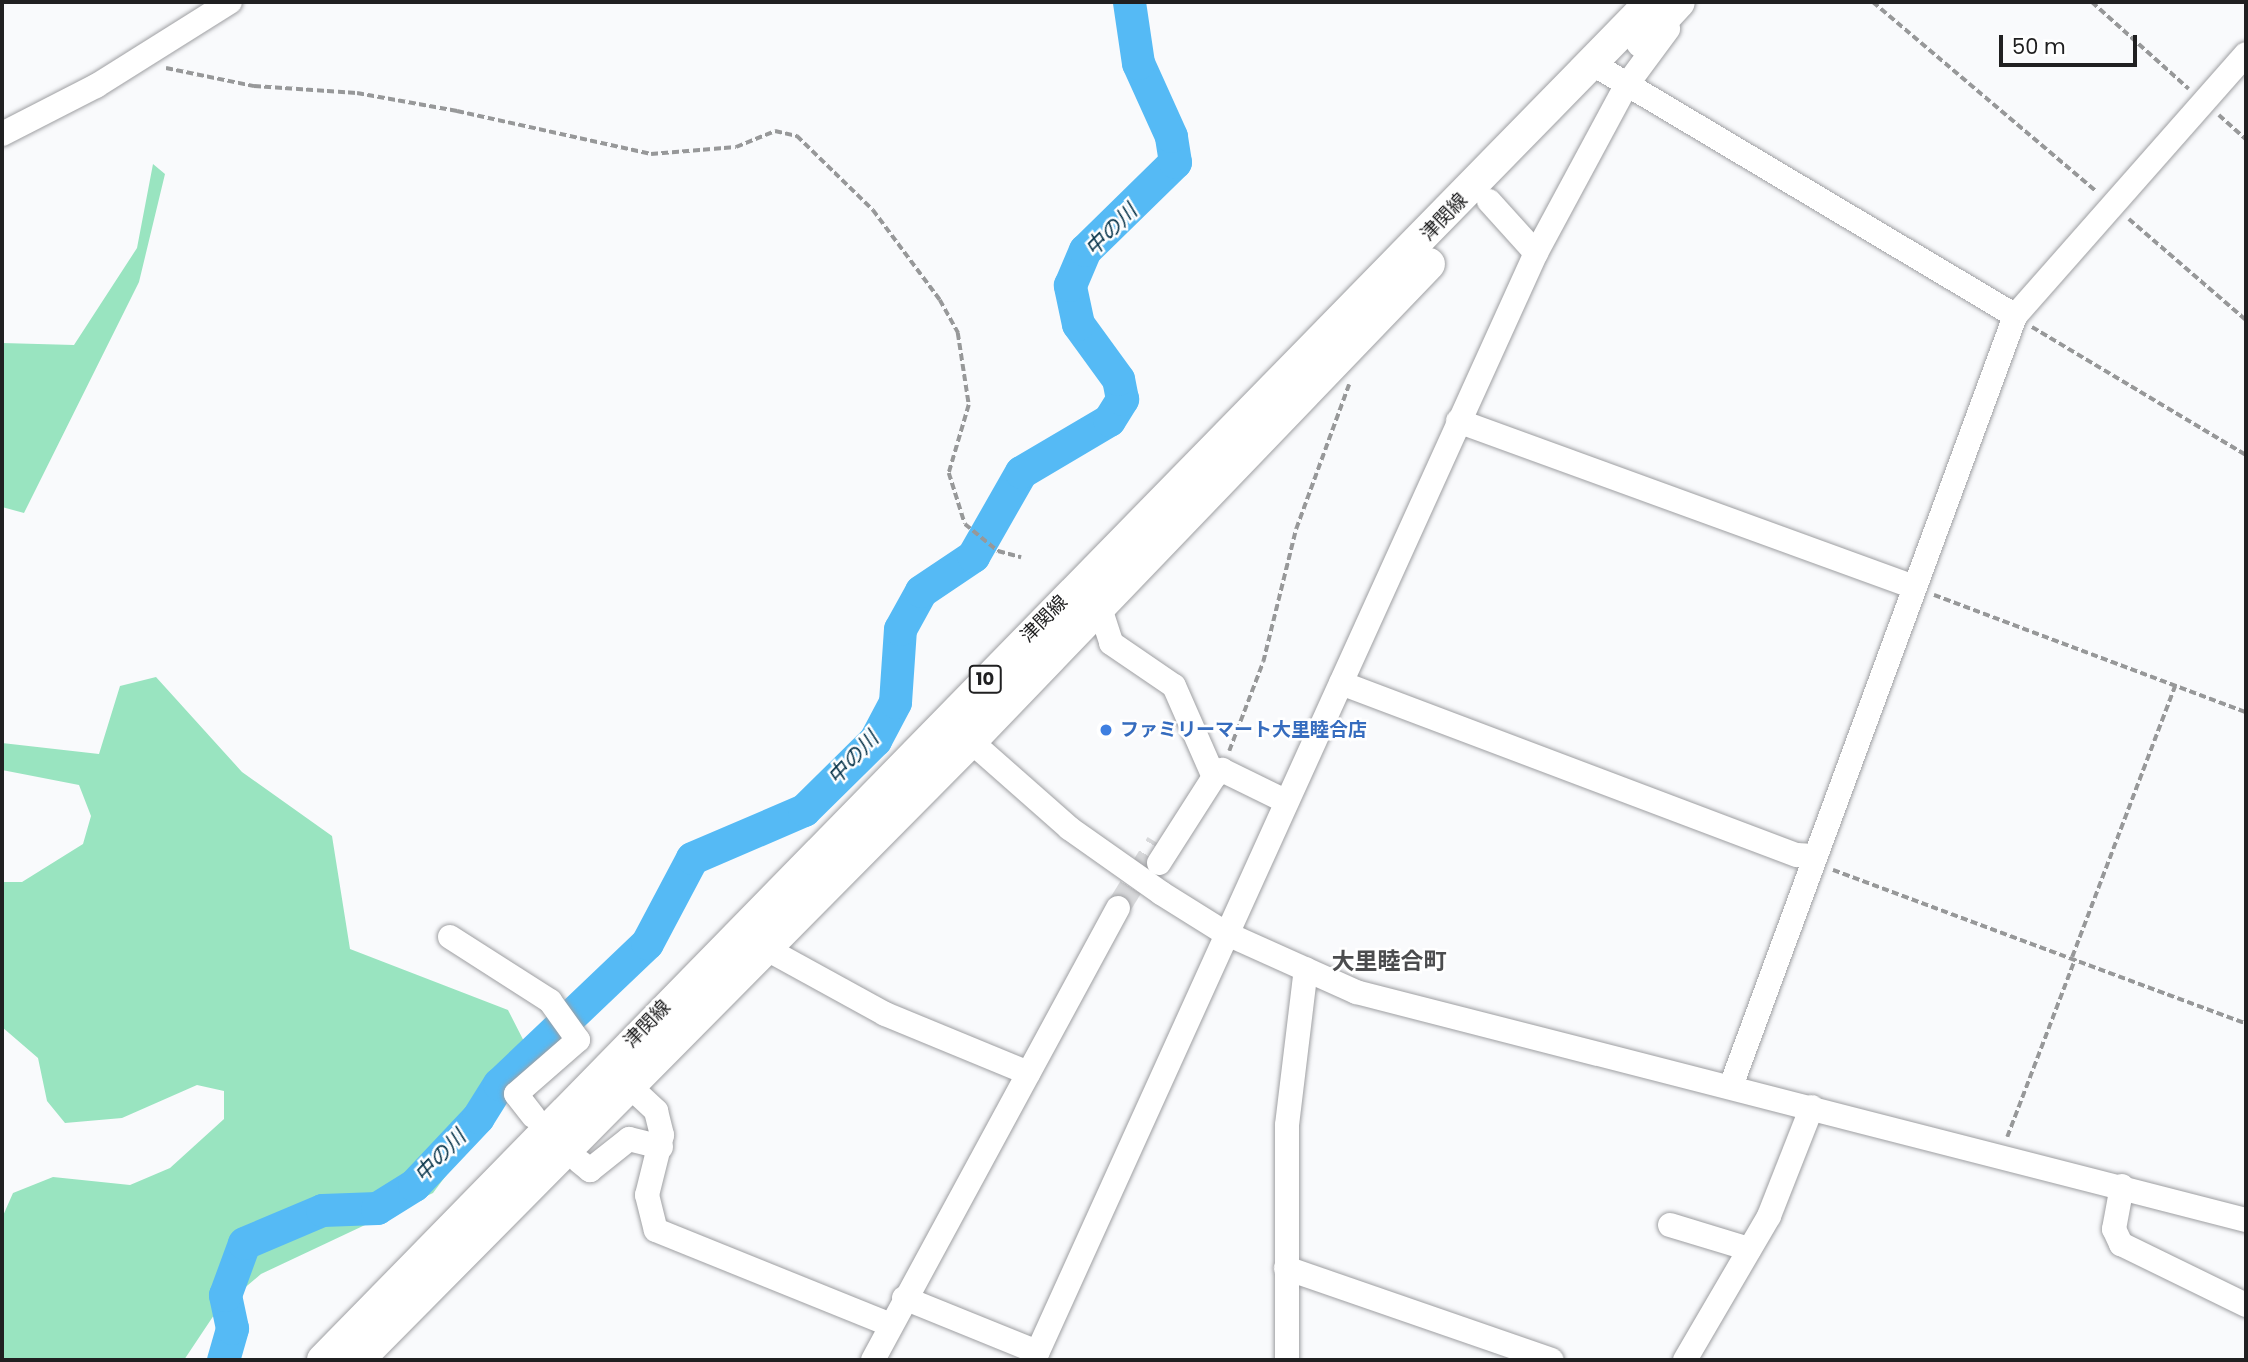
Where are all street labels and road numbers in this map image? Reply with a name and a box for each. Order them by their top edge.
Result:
street label: 津関線 [1416,189,1472,245]
street label: 津関線 [1016,591,1072,647]
road number: 10 [968,664,1002,694]
street label: 津関線 [619,996,675,1052]

